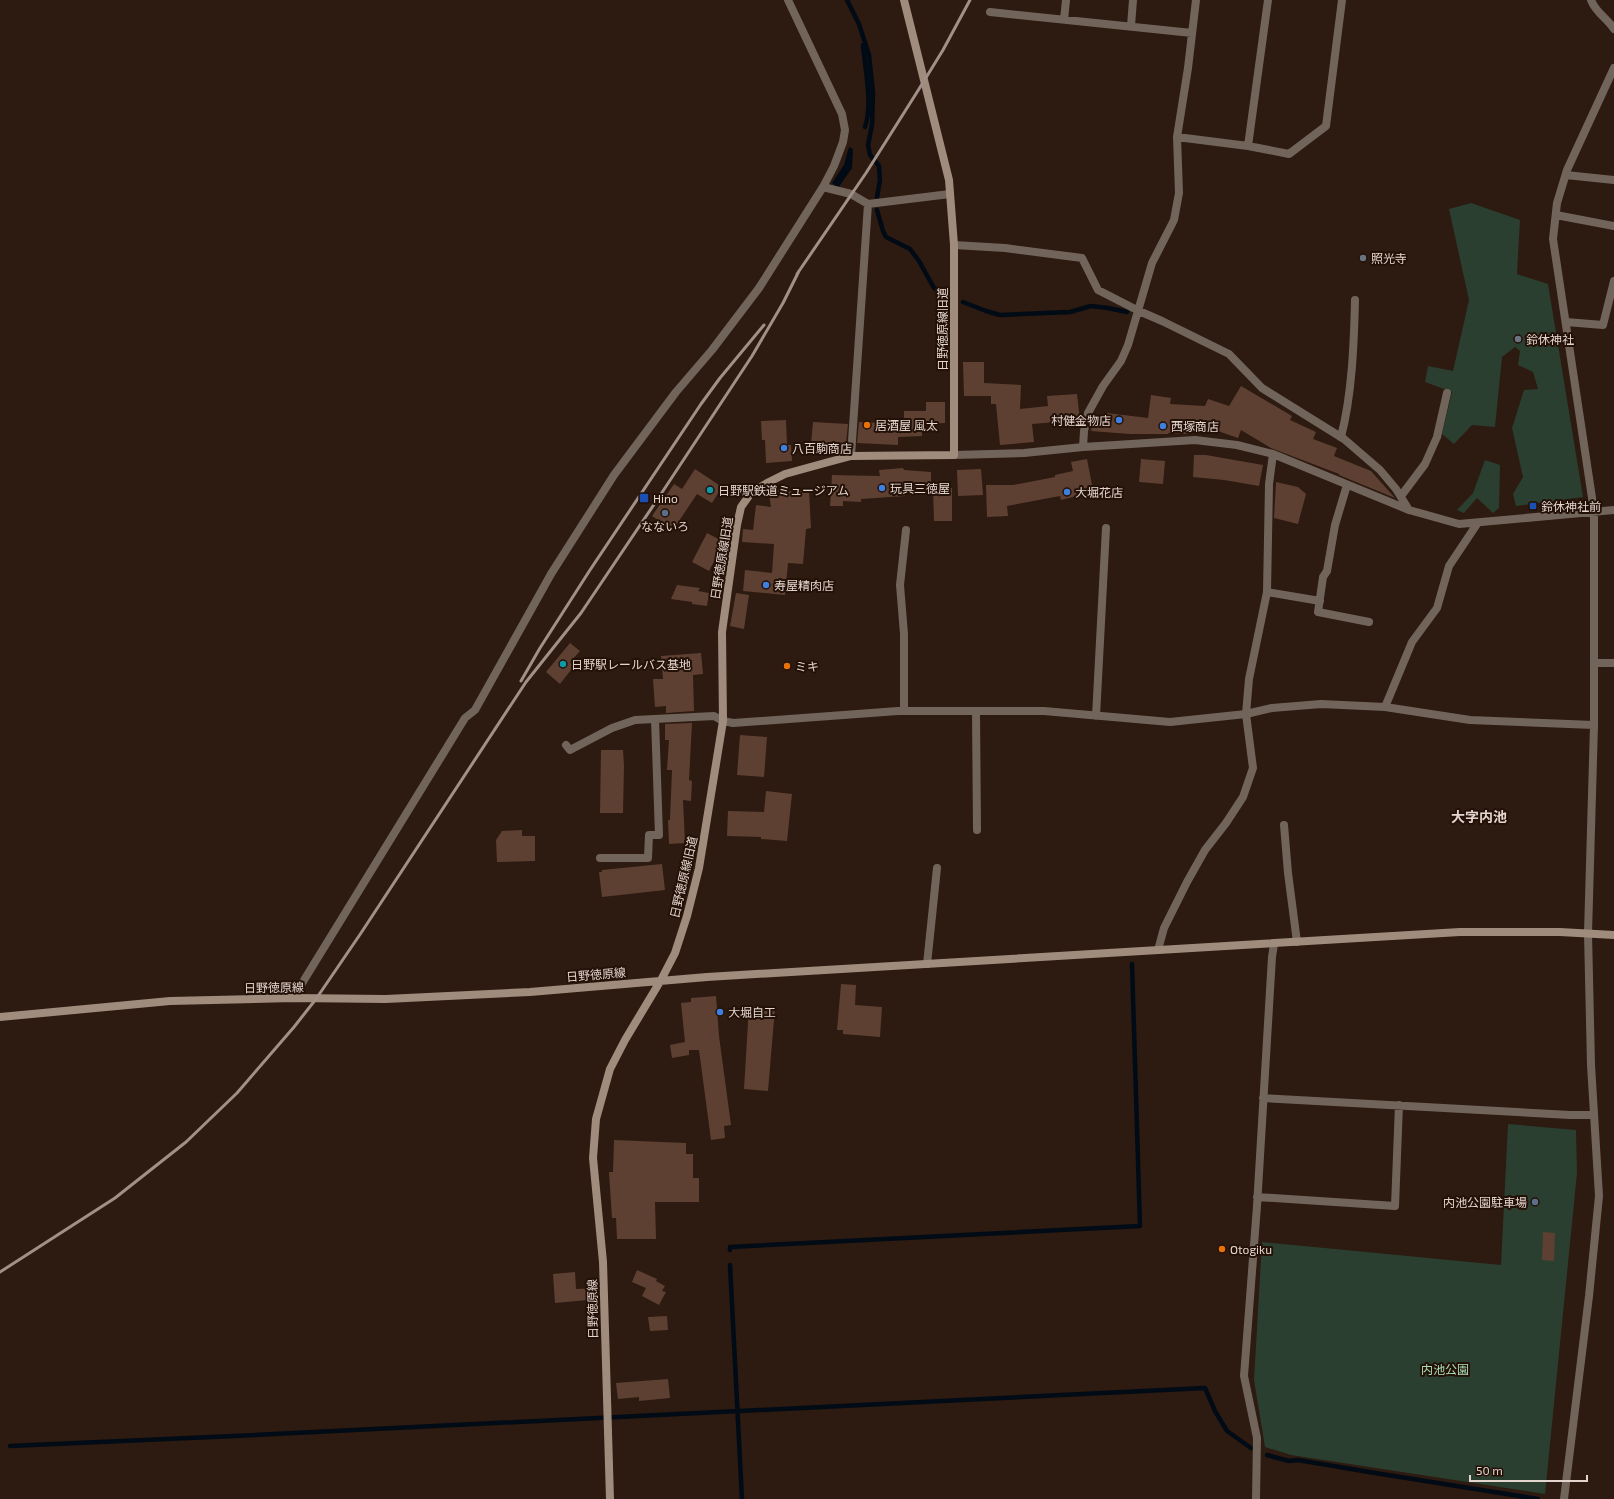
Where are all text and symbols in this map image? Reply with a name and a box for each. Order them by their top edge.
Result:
place label: 照光寺 [1371,251,1407,265]
marker: 照光寺 [1358,253,1368,263]
street label: 日野徳原線旧道 [935,287,949,371]
place label: 鈴休神社 [1526,332,1574,346]
marker: 鈴休神社 [1513,334,1523,344]
place label: 村健金物店 [1051,413,1111,427]
marker: 村健金物店 [1114,415,1124,425]
place label: 居酒屋 風太 [875,418,938,432]
place label: 西塚商店 [1171,419,1219,433]
marker: 居酒屋 風太 [862,420,872,430]
marker: 西塚商店 [1158,421,1168,431]
place label: 八百駒商店 [792,441,852,455]
marker: 八百駒商店 [779,443,789,453]
place label: 玩具三徳屋 [890,481,950,495]
place label: 日野駅鉄道ミュージアム [718,483,849,497]
marker: 玩具三徳屋 [877,483,887,493]
marker: 日野駅鉄道ミュージアム [705,485,715,495]
place label: 大堀花店 [1075,485,1123,499]
marker: 大堀花店 [1062,487,1072,497]
place label: Hino [653,491,678,505]
marker: Hino [638,492,650,504]
place label: 鈴休神社前 [1541,499,1601,513]
marker: 鈴休神社前 [1528,501,1538,511]
marker: なないろ [660,508,670,518]
street label: 日野徳原線旧道 [708,515,734,601]
place label: なないろ [641,519,689,533]
place label: 寿屋精肉店 [774,578,834,592]
marker: 寿屋精肉店 [761,580,771,590]
place label: 日野駅レールバス基地 [571,657,691,671]
marker: 日野駅レールバス基地 [558,659,568,669]
place label: ミキ [795,659,819,673]
marker: ミキ [782,661,792,671]
district label: 大字内池 [1451,808,1507,825]
street label: 日野徳原線旧道 [667,834,699,920]
street label: 日野徳原線 [565,964,627,984]
street label: 日野徳原線 [244,979,304,995]
place label: 大堀自工 [728,1005,776,1019]
marker: 大堀自工 [715,1007,725,1017]
place label: 内池公園駐車場 [1443,1195,1527,1209]
marker: 内池公園駐車場 [1530,1197,1540,1207]
place label: Otogiku [1230,1242,1272,1256]
marker: Otogiku [1217,1244,1227,1254]
street label: 日野徳原線 [584,1279,600,1339]
park label: 内池公園 [1421,1362,1469,1376]
scale bar [1470,1457,1587,1483]
text: 50 m [1476,1463,1503,1477]

